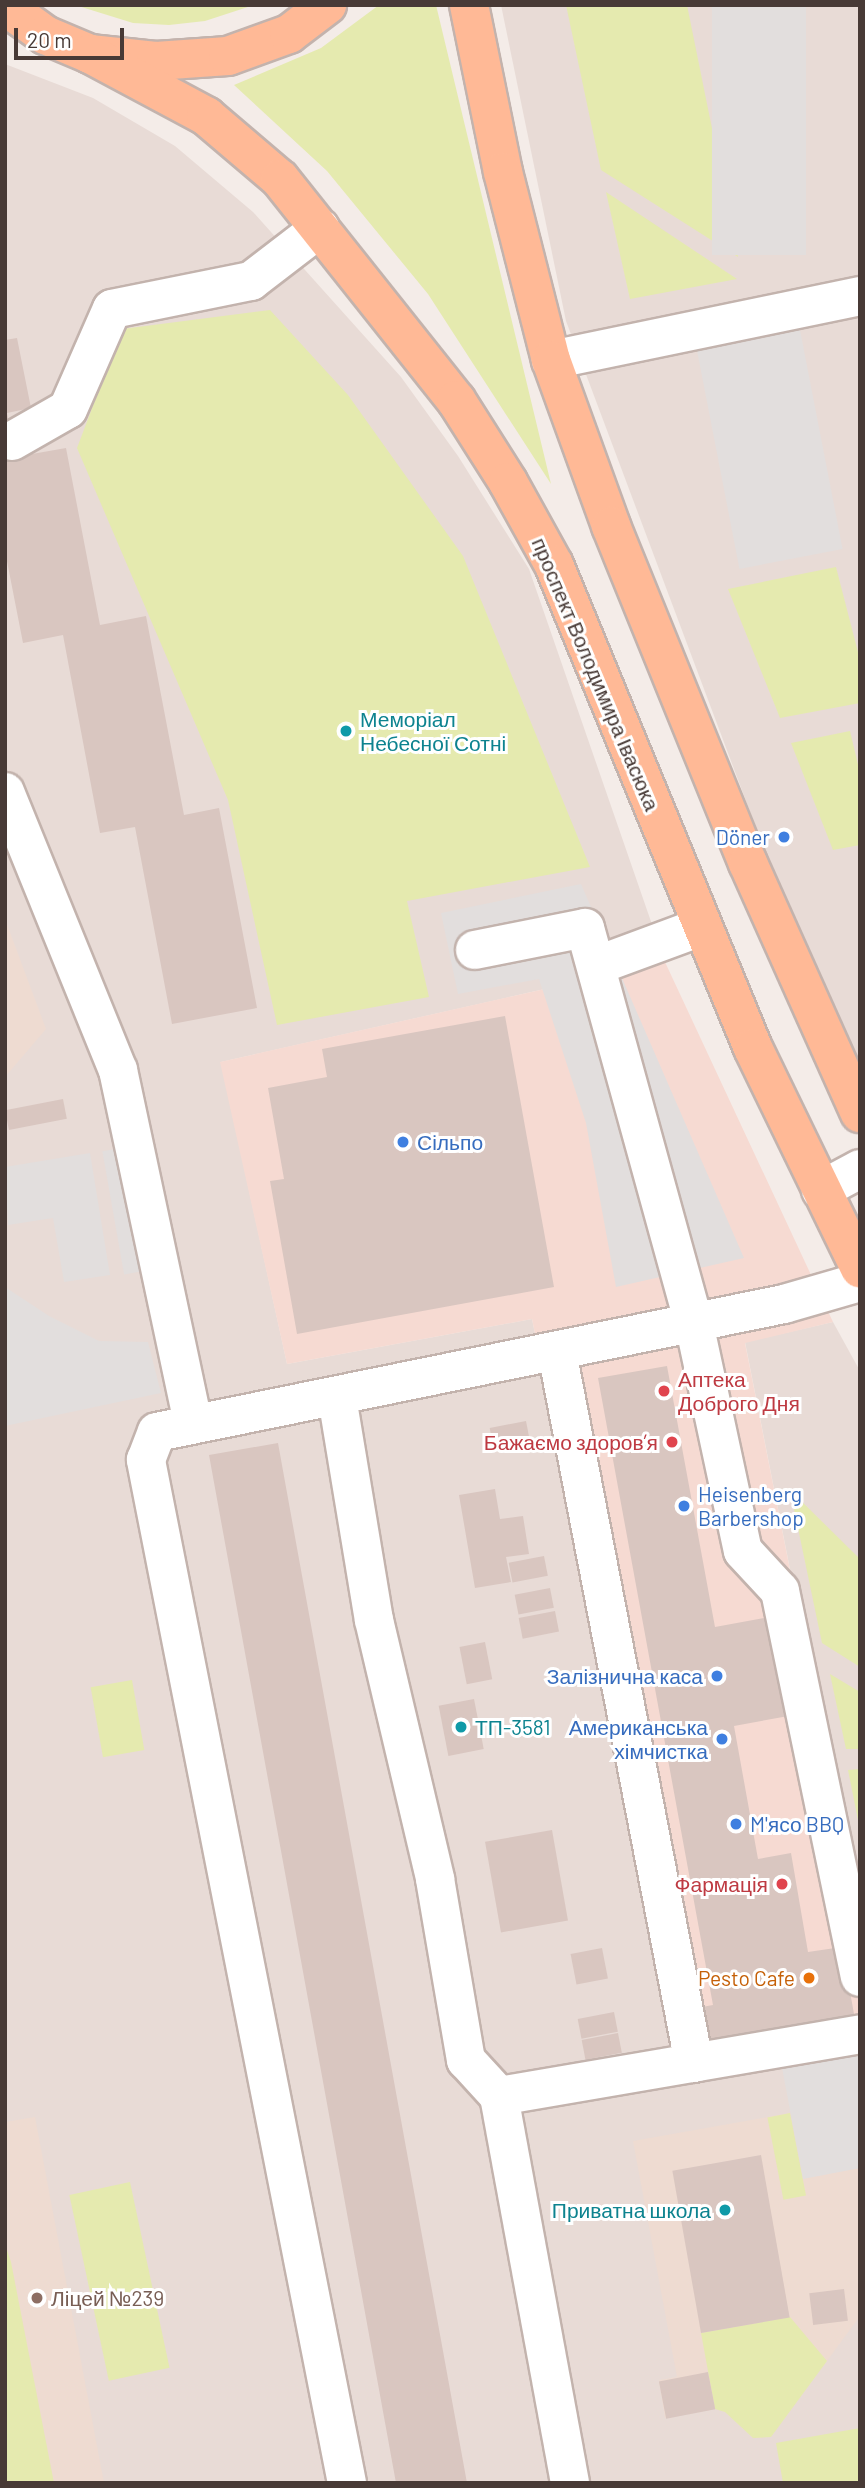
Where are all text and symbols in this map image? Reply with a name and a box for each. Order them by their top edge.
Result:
scale bar [18,14,128,58]
text: 20 m [27,27,72,52]
street label: проспект Володимира Івасюка [527,534,665,814]
place label: Меморіал Небесної Сотні [360,706,506,756]
marker: Меморіал Небесної Сотні [338,723,354,739]
place label: Döner [716,824,770,850]
marker: Döner [776,829,792,845]
place label: Сільпо [417,1129,483,1155]
marker: Сільпо [395,1134,411,1150]
place label: Аптека Доброго Дня [678,1366,800,1416]
marker: Аптека Доброго Дня [656,1383,672,1399]
place label: Бажаємо здоровʼя [484,1429,658,1455]
marker: Бажаємо здоровʼя [664,1434,680,1450]
place label: Heisenberg Barbershop [698,1481,804,1531]
marker: Heisenberg Barbershop [676,1498,692,1514]
place label: Залізнична каса [547,1663,703,1689]
marker: Залізнична каса [709,1668,725,1684]
place label: ТП-3581 [475,1714,551,1740]
place label: Американська хімчистка [569,1714,708,1764]
marker: ТП-3581 [453,1719,469,1735]
marker: Американська хімчистка [714,1731,730,1747]
place label: M'ясо BBQ [750,1811,844,1837]
marker: M'ясо BBQ [728,1816,744,1832]
place label: Фармація [674,1871,768,1897]
marker: Фармація [774,1876,790,1892]
place label: Pesto Cafe [698,1965,795,1991]
marker: Pesto Cafe [801,1970,817,1986]
place label: Приватна школа [552,2197,711,2223]
marker: Приватна школа [717,2202,733,2218]
place label: Ліцей №239 [51,2285,164,2311]
marker: Ліцей №239 [29,2290,45,2306]

